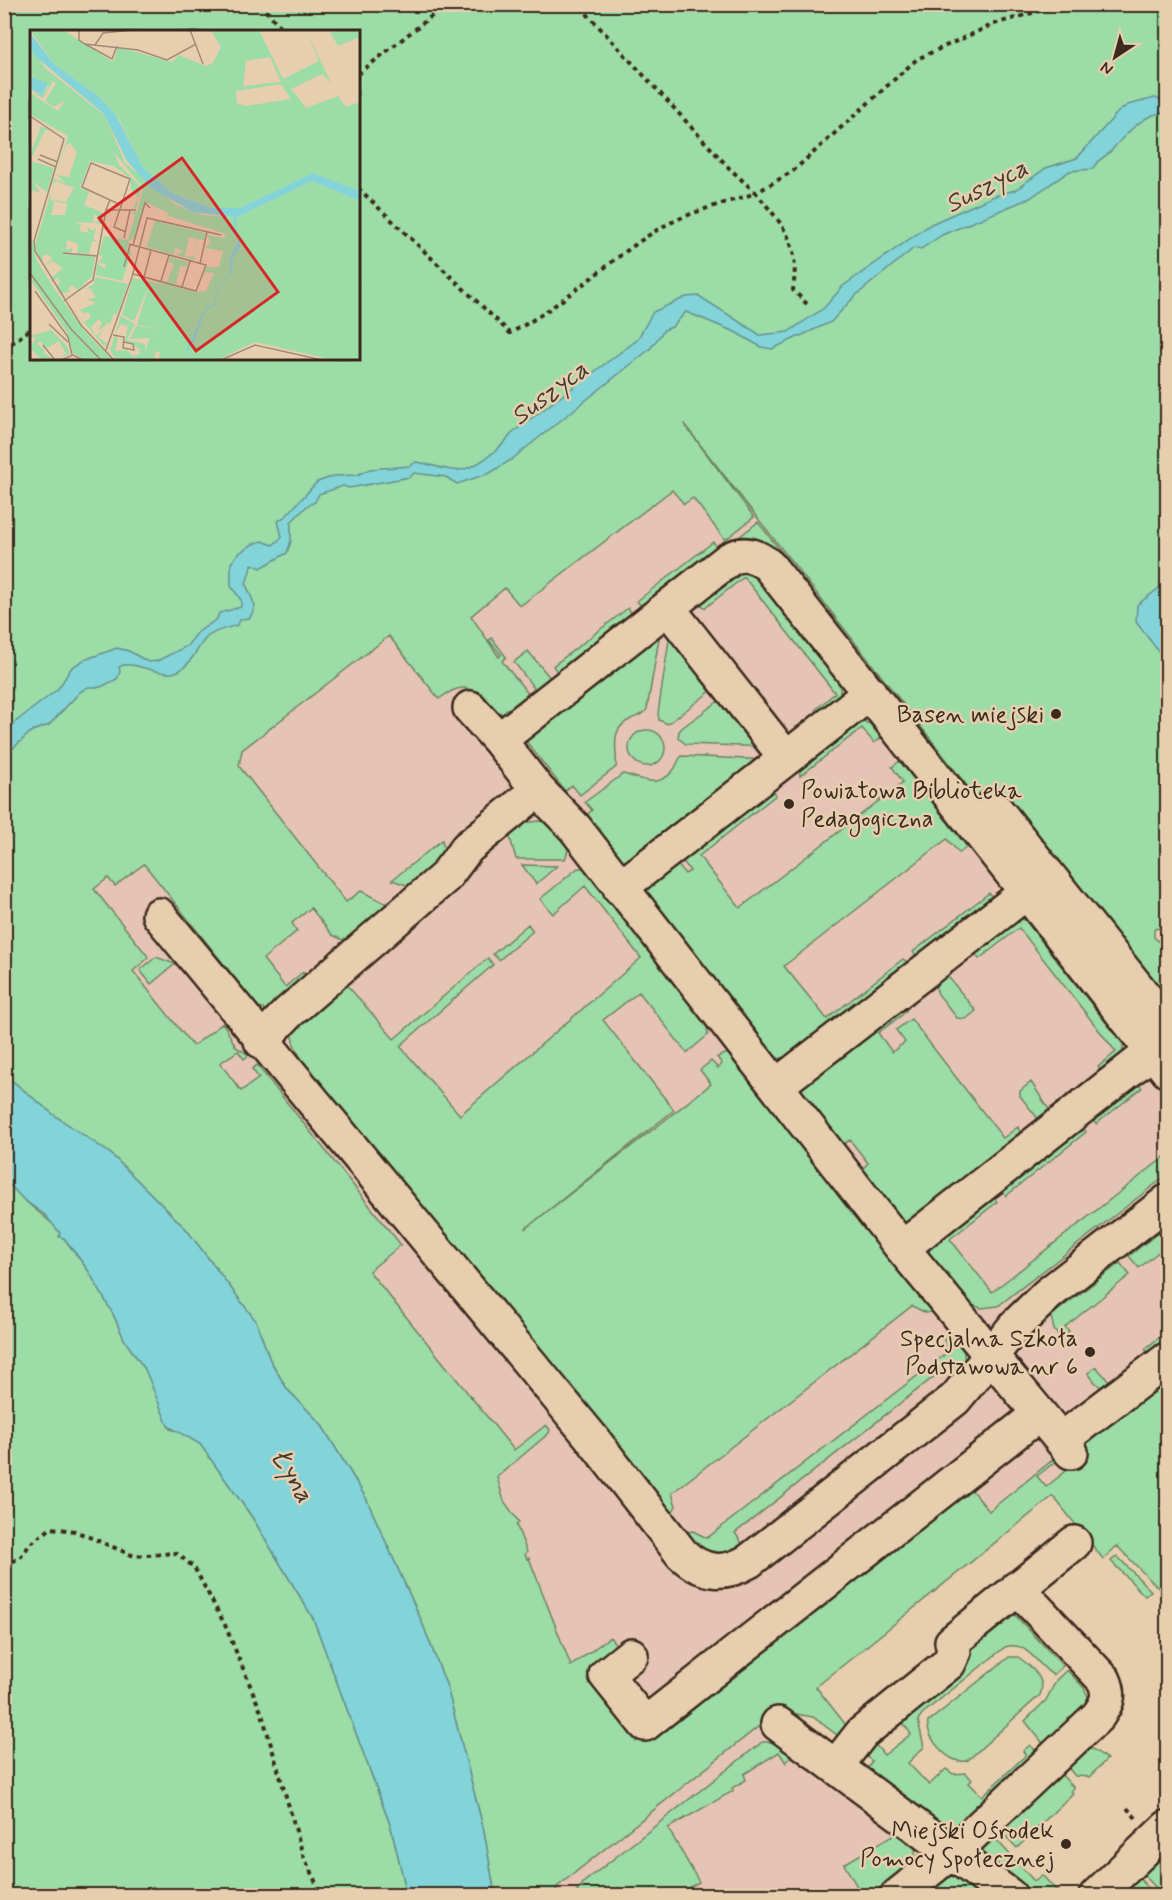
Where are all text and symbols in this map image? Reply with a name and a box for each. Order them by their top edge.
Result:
north arrow [1085,27,1145,87]
inset map [30,30,360,360]
text: N [1097,56,1118,80]
water label: Suszyca [940,151,1034,222]
water label: Suszyca [504,353,596,434]
place label: Basen miejski [897,700,1044,731]
marker: Basen miejski [1049,707,1063,721]
place label: Powiatowa Biblioteka Pedagogiczna [801,776,1022,837]
marker: Powiatowa Biblioteka Pedagogiczna [782,797,796,811]
place label: Specjalna Szkoła Podstawowa nr 6 [900,1324,1078,1383]
marker: Specjalna Szkoła Podstawowa nr 6 [1083,1345,1097,1359]
water label: Łyna [262,1443,321,1509]
place label: Miejski Ośrodek Pomocy Społecznej [860,1816,1054,1875]
marker: Miejski Ośrodek Pomocy Społecznej [1059,1837,1073,1851]

